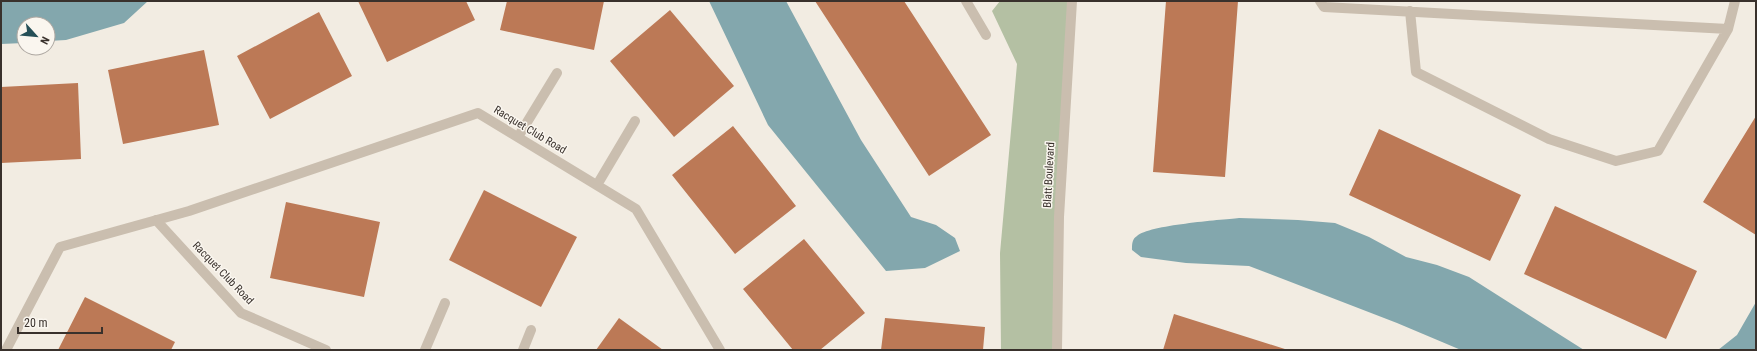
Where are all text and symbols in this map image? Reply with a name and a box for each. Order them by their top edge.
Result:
north arrow [16,16,56,56]
text: N [37,34,52,46]
street label: Racquet Club Road [491,103,569,157]
street label: Blatt Boulevard [1041,142,1057,208]
street label: Racquet Club Road [190,239,256,307]
scale bar [18,309,102,335]
text: 20 m [24,316,48,330]

